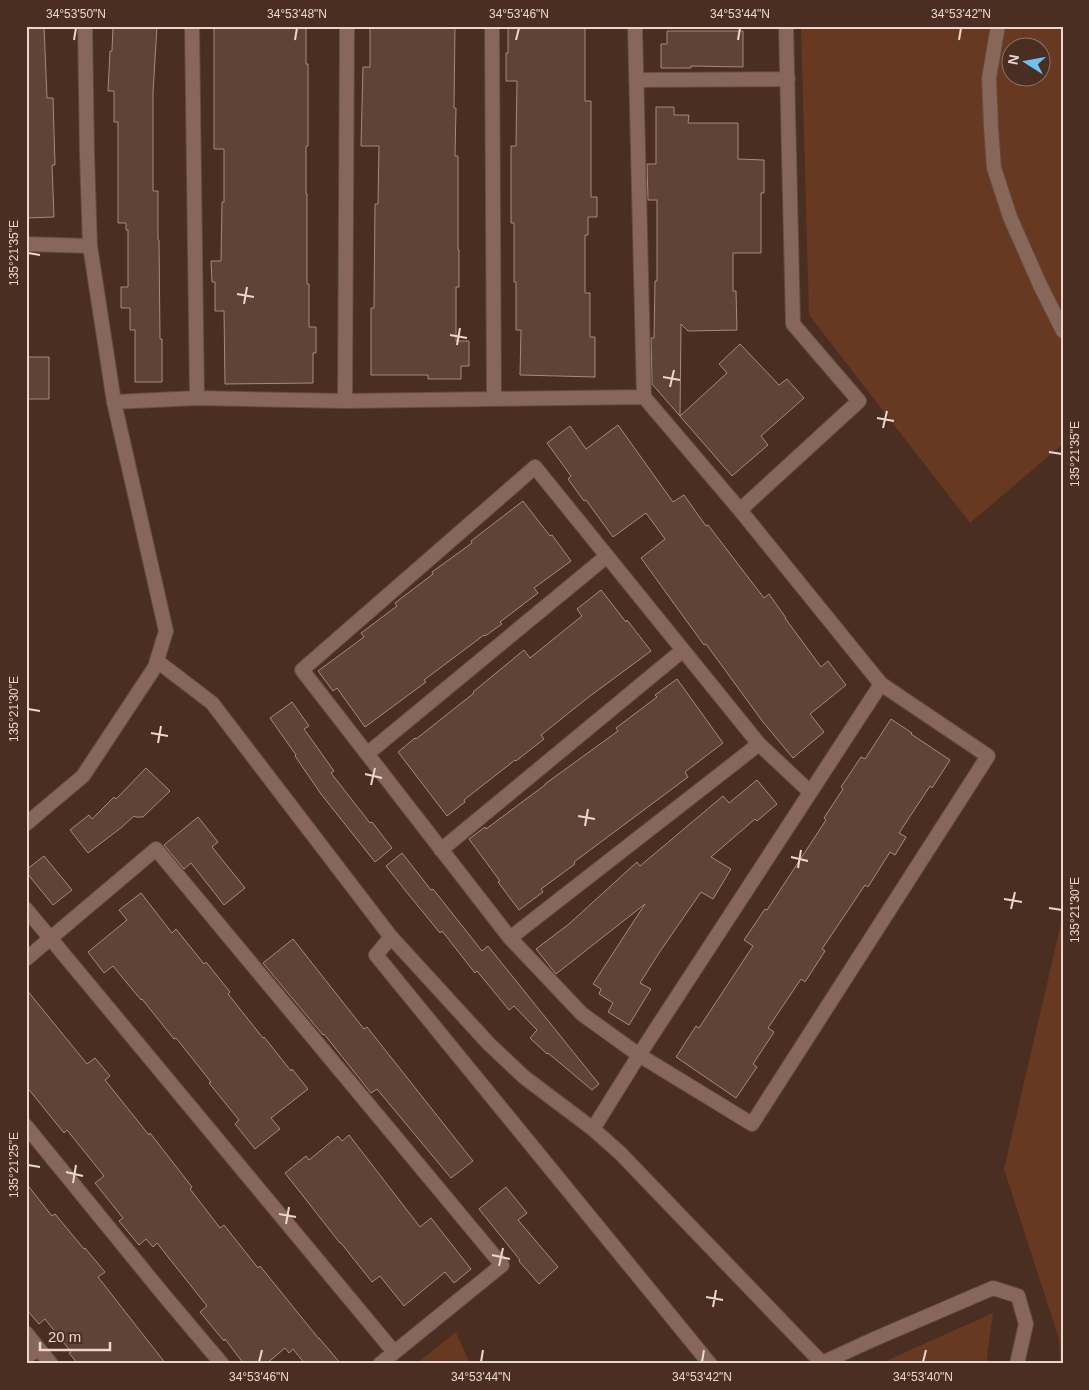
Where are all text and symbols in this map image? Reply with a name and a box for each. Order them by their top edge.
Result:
text: 34°53'50"N [46,7,106,21]
text: 34°53'48"N [267,7,327,21]
text: 34°53'46"N [489,7,549,21]
text: 34°53'44"N [710,7,770,21]
text: 34°53'42"N [931,7,991,21]
north arrow [1002,38,1052,88]
text: N [1004,53,1022,66]
text: 135°21'35"E [7,220,21,286]
text: 135°21'35"E [1068,421,1082,487]
text: 135°21'30"E [7,676,21,742]
text: 135°21'30"E [1068,877,1082,943]
text: 135°21'25"E [7,1132,21,1198]
scale bar [40,1320,110,1352]
text: 20 m [48,1328,81,1345]
text: 34°53'46"N [229,1370,289,1384]
text: 34°53'44"N [451,1370,511,1384]
text: 34°53'42"N [672,1370,732,1384]
text: 34°53'40"N [893,1370,953,1384]

